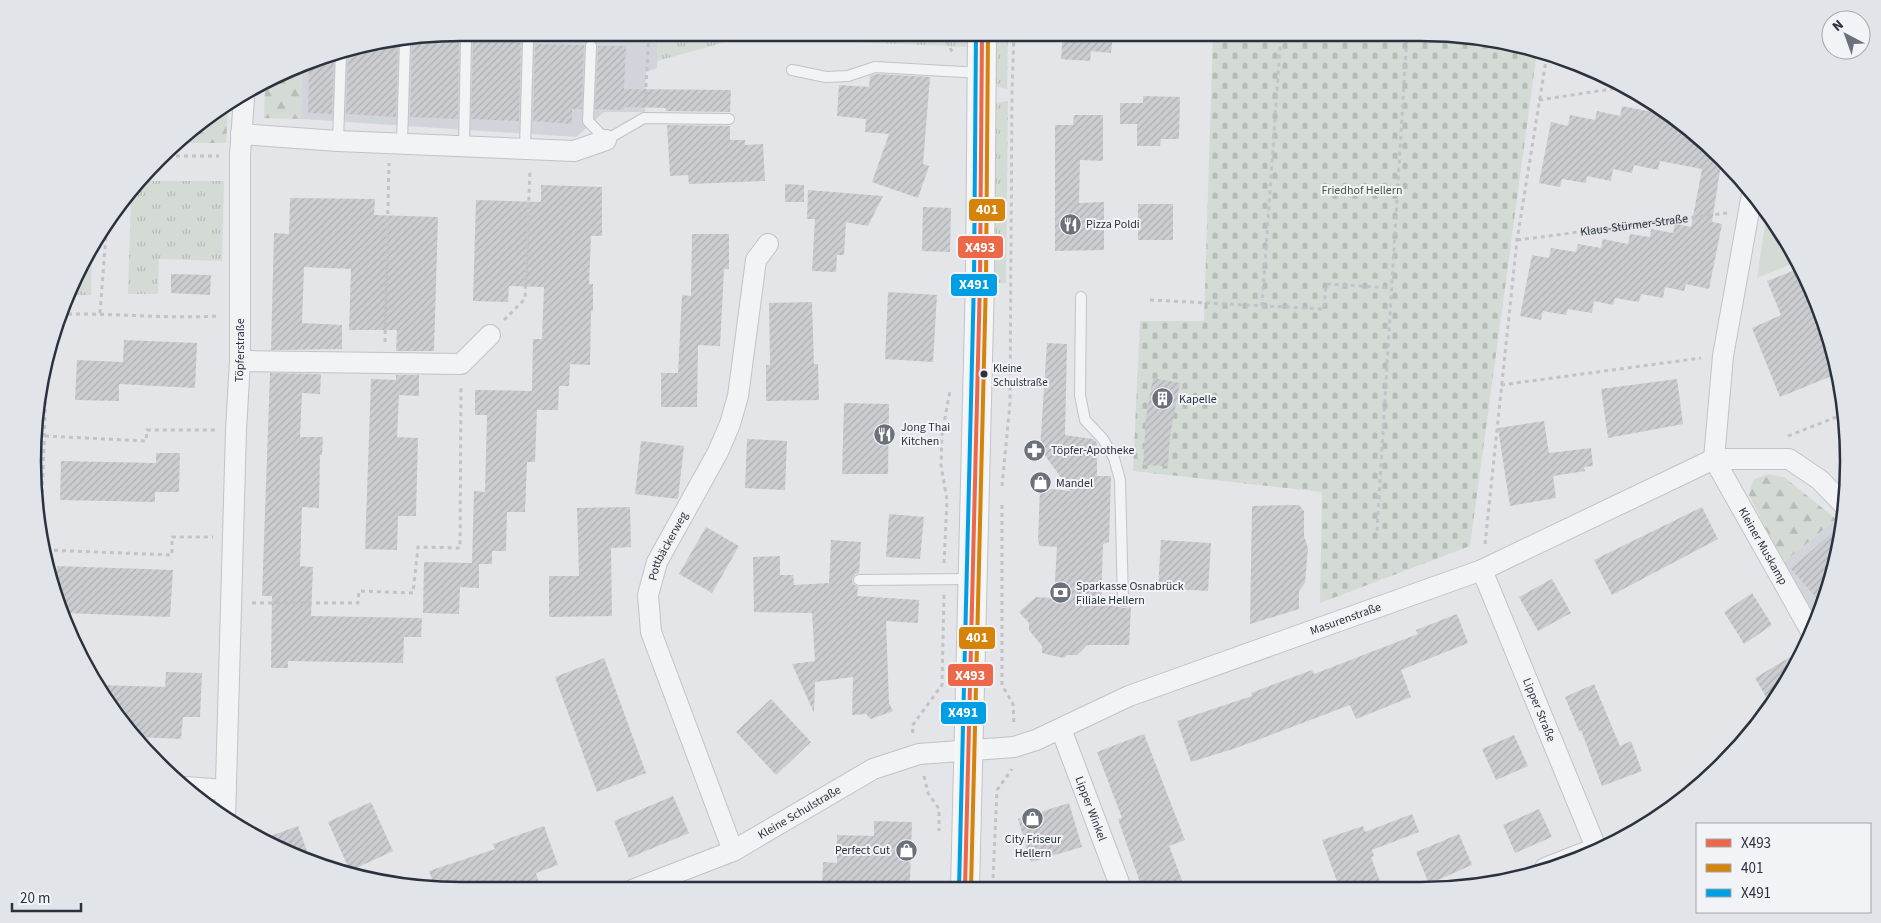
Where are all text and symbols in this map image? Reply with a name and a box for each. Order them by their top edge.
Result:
north arrow [1821,10,1871,60]
text: N [1828,15,1848,37]
park label: Friedhof Hellern [1322,182,1402,199]
line badge: 401 [968,198,1006,222]
text: 401 [976,200,998,220]
street label: Klaus-Stürmer-Straße [1579,210,1689,240]
restaurant icon: Pizza Poldi [1058,212,1082,236]
place label: Pizza Poldi [1086,216,1140,233]
line badge: X493 [957,235,1004,259]
text: X493 [965,238,995,258]
line badge: X491 [950,273,998,297]
text: X491 [959,275,989,295]
street label: Töpferstraße [230,318,249,383]
place label: Kleine Schulstraße [993,361,1048,390]
marker: Kleine Schulstraße [979,369,989,379]
building icon: Kapelle [1151,387,1175,411]
place label: Kapelle [1179,391,1217,408]
place label: Jong Thai Kitchen [901,419,950,450]
restaurant icon: Jong Thai Kitchen [873,422,897,446]
pharmacy icon: Töpfer-Apotheke [1023,438,1047,462]
place label: Töpfer-Apotheke [1051,442,1134,459]
shop icon: Mandel [1028,471,1052,495]
place label: Mandel [1056,475,1093,492]
street label: Kleiner Muskamp [1734,504,1792,588]
street label: Pottbäckerweg [644,508,692,582]
place label: Sparkasse Osnabrück Filiale Hellern [1076,578,1184,609]
bank icon: Sparkasse Osnabrück Filiale Hellern [1048,581,1072,605]
street label: Masurenstraße [1307,598,1384,639]
line badge: 401 [958,626,996,650]
text: 401 [966,628,988,648]
line badge: X493 [947,663,994,687]
text: X493 [955,666,985,686]
street label: Lipper Straße [1519,675,1560,744]
line badge: X491 [940,701,987,725]
text: X491 [948,703,978,723]
street label: Lipper Winkel [1071,774,1111,844]
street label: Kleine Schulstraße [755,781,844,843]
shop icon: City Friseur Hellern [1021,806,1045,830]
legend [1696,823,1871,913]
place label: City Friseur Hellern [1005,831,1062,862]
text: X493 [1741,833,1771,854]
shop icon: Perfect Cut [894,838,918,862]
place label: Perfect Cut [835,842,890,859]
text: 401 [1741,858,1763,879]
scale bar [12,880,81,912]
text: X491 [1741,883,1771,904]
text: 20 m [20,888,50,909]

